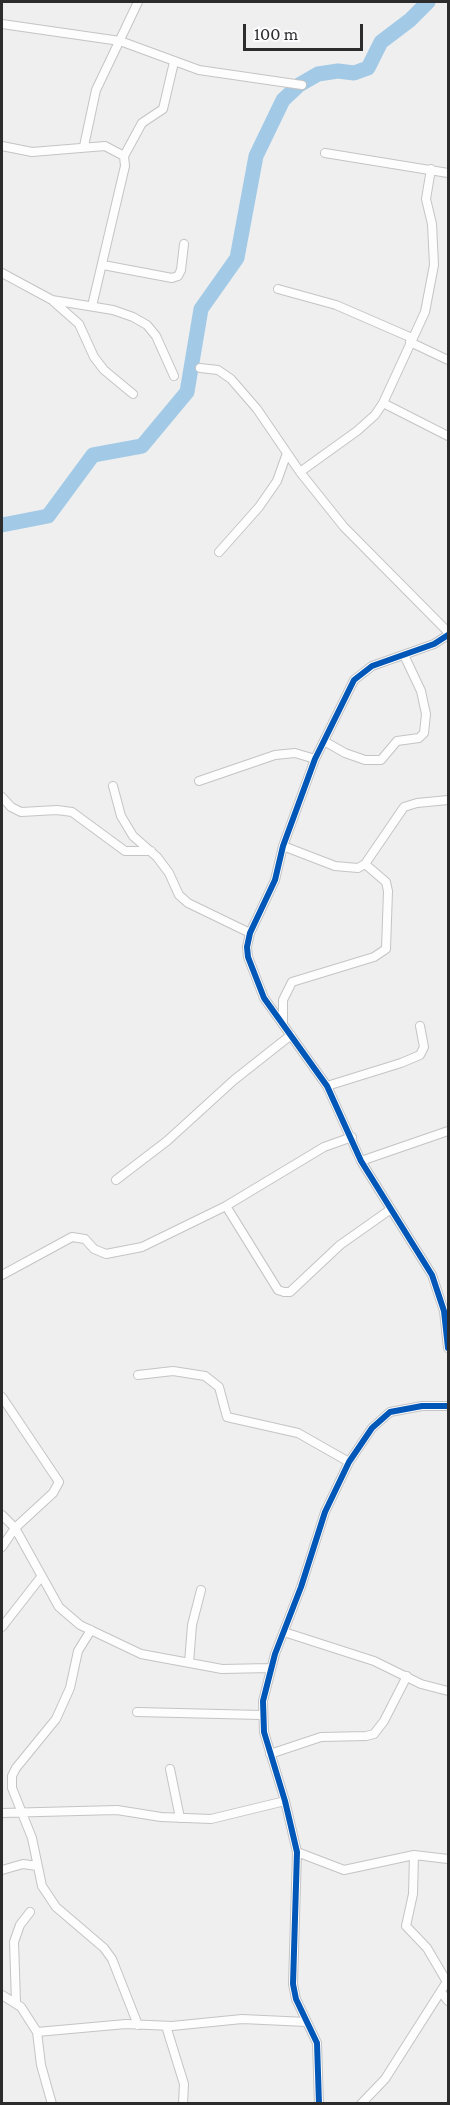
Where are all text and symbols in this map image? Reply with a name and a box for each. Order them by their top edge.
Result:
scale bar [246,12,366,50]
text: 100 m [254,24,298,44]

